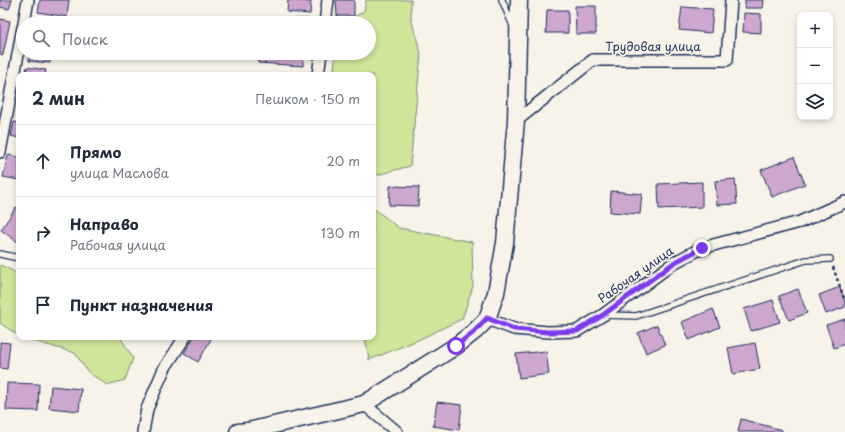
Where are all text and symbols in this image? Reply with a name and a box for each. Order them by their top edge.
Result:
map controls [797,12,833,120]
button: + [797,12,833,48]
search box [16,16,376,60]
icon: search [30,27,52,49]
text: Поиск [62,27,108,50]
street label: Трудовая улица [605,37,701,55]
button: − [797,48,833,84]
button: layers [797,84,833,120]
text: 2 мин [32,85,85,111]
text: Пешком · 150 m [255,89,360,108]
text: Прямо [70,140,121,163]
icon: ahead [32,150,54,172]
text: 20 m [326,151,360,170]
text: улица Маслова [70,163,169,182]
text: Направо [70,212,139,235]
icon: right [32,222,54,244]
text: 130 m [321,223,360,242]
text: Рабочая улица [70,235,166,254]
route end [693,239,711,257]
street label: Рабочая улица [594,241,677,307]
text: Пункт назначения [70,293,213,316]
icon: arrive [32,294,54,316]
route start [447,337,465,355]

